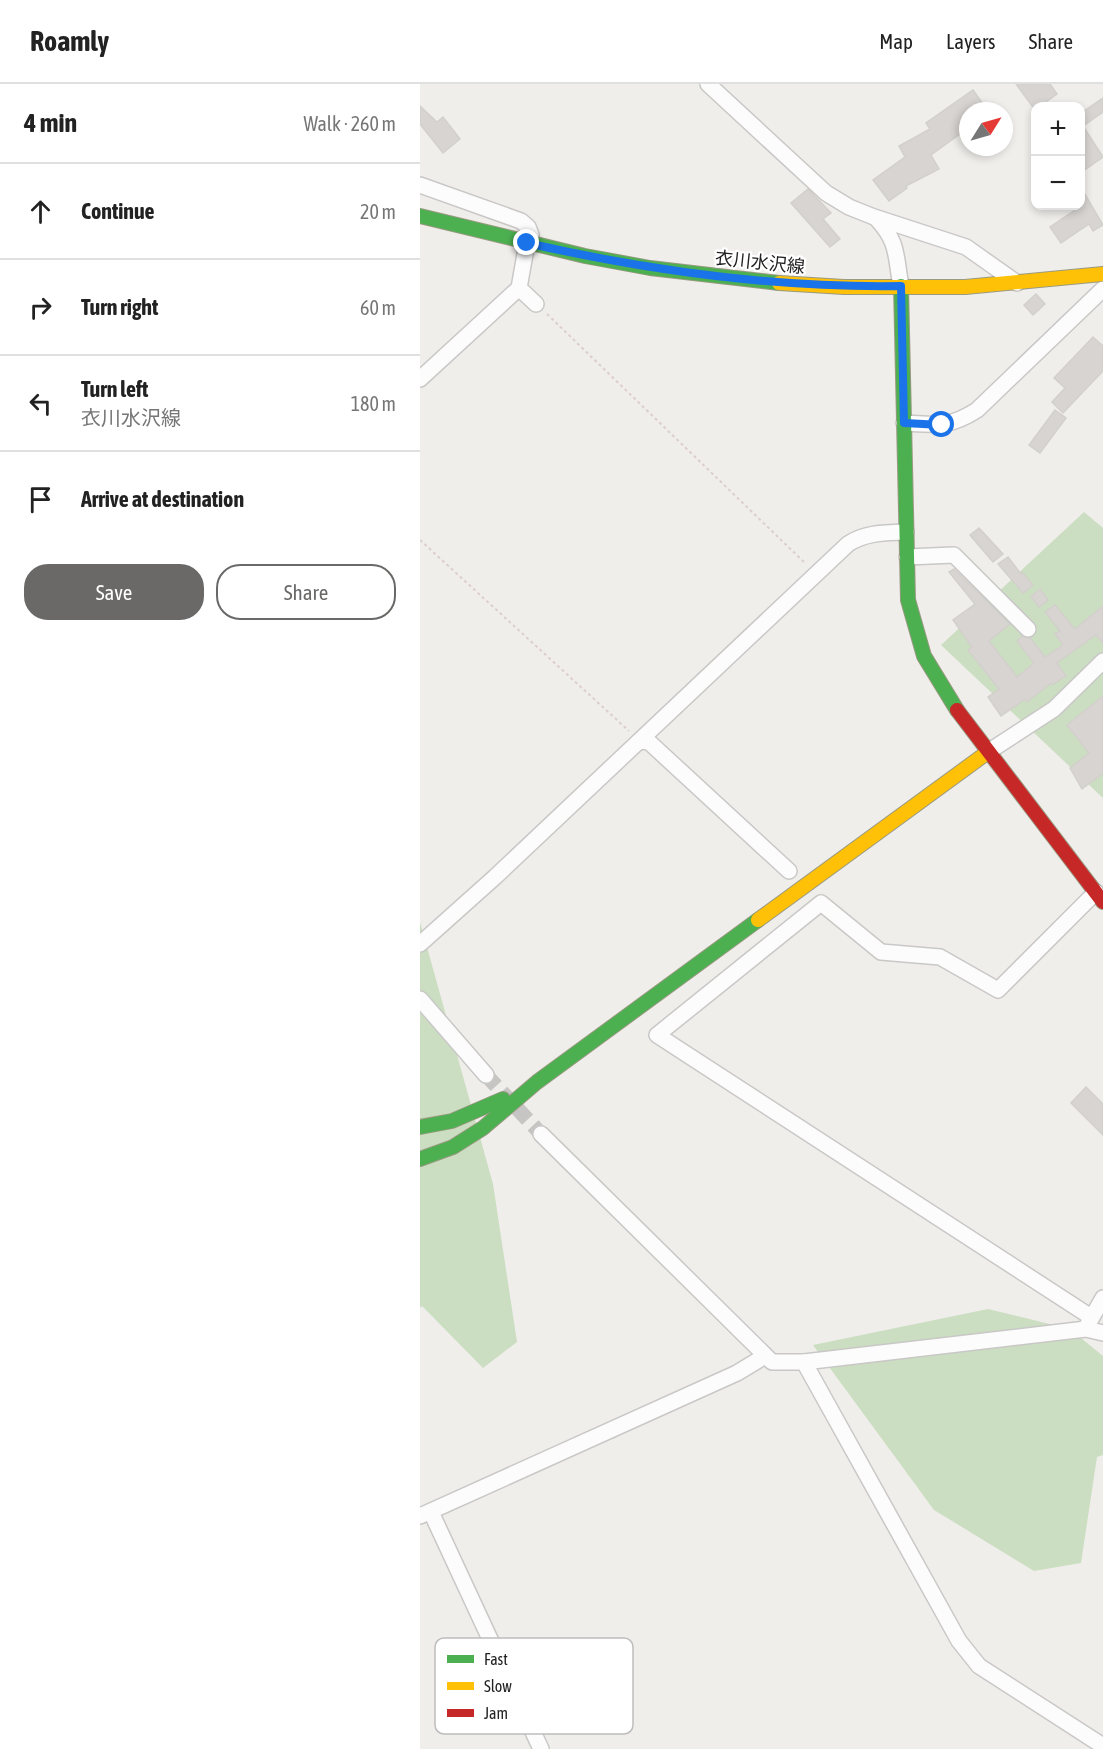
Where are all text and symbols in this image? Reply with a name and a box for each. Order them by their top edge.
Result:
text: Roamly [30,25,109,57]
text: Map [879,29,913,53]
text: Layers [946,29,996,53]
text: Share [1029,29,1073,53]
north arrow [959,102,1013,156]
map controls [1031,102,1085,210]
button: + [1031,102,1085,156]
text: 4 min [24,108,77,138]
text: Walk · 260 m [304,112,396,135]
button: − [1031,156,1085,210]
icon: ahead [24,195,57,228]
text: Continue [81,198,155,224]
text: 20 m [360,200,396,223]
route end [513,229,539,255]
street label: 衣川水沢線 [714,247,806,277]
icon: right [24,291,57,324]
text: Turn right [81,294,158,320]
text: 60 m [360,296,396,319]
text: Turn left [81,376,148,402]
icon: left [24,387,57,420]
text: 180 m [351,392,396,415]
text: 衣川水沢線 [81,406,181,429]
route start [928,411,954,437]
icon: arrive [24,483,57,516]
text: Arrive at destination [81,486,244,512]
button: Save [24,564,204,620]
button: Share [216,564,396,620]
legend [435,1638,633,1734]
text: Fast [484,1650,508,1668]
text: Slow [484,1677,512,1695]
text: Jam [484,1704,508,1722]

